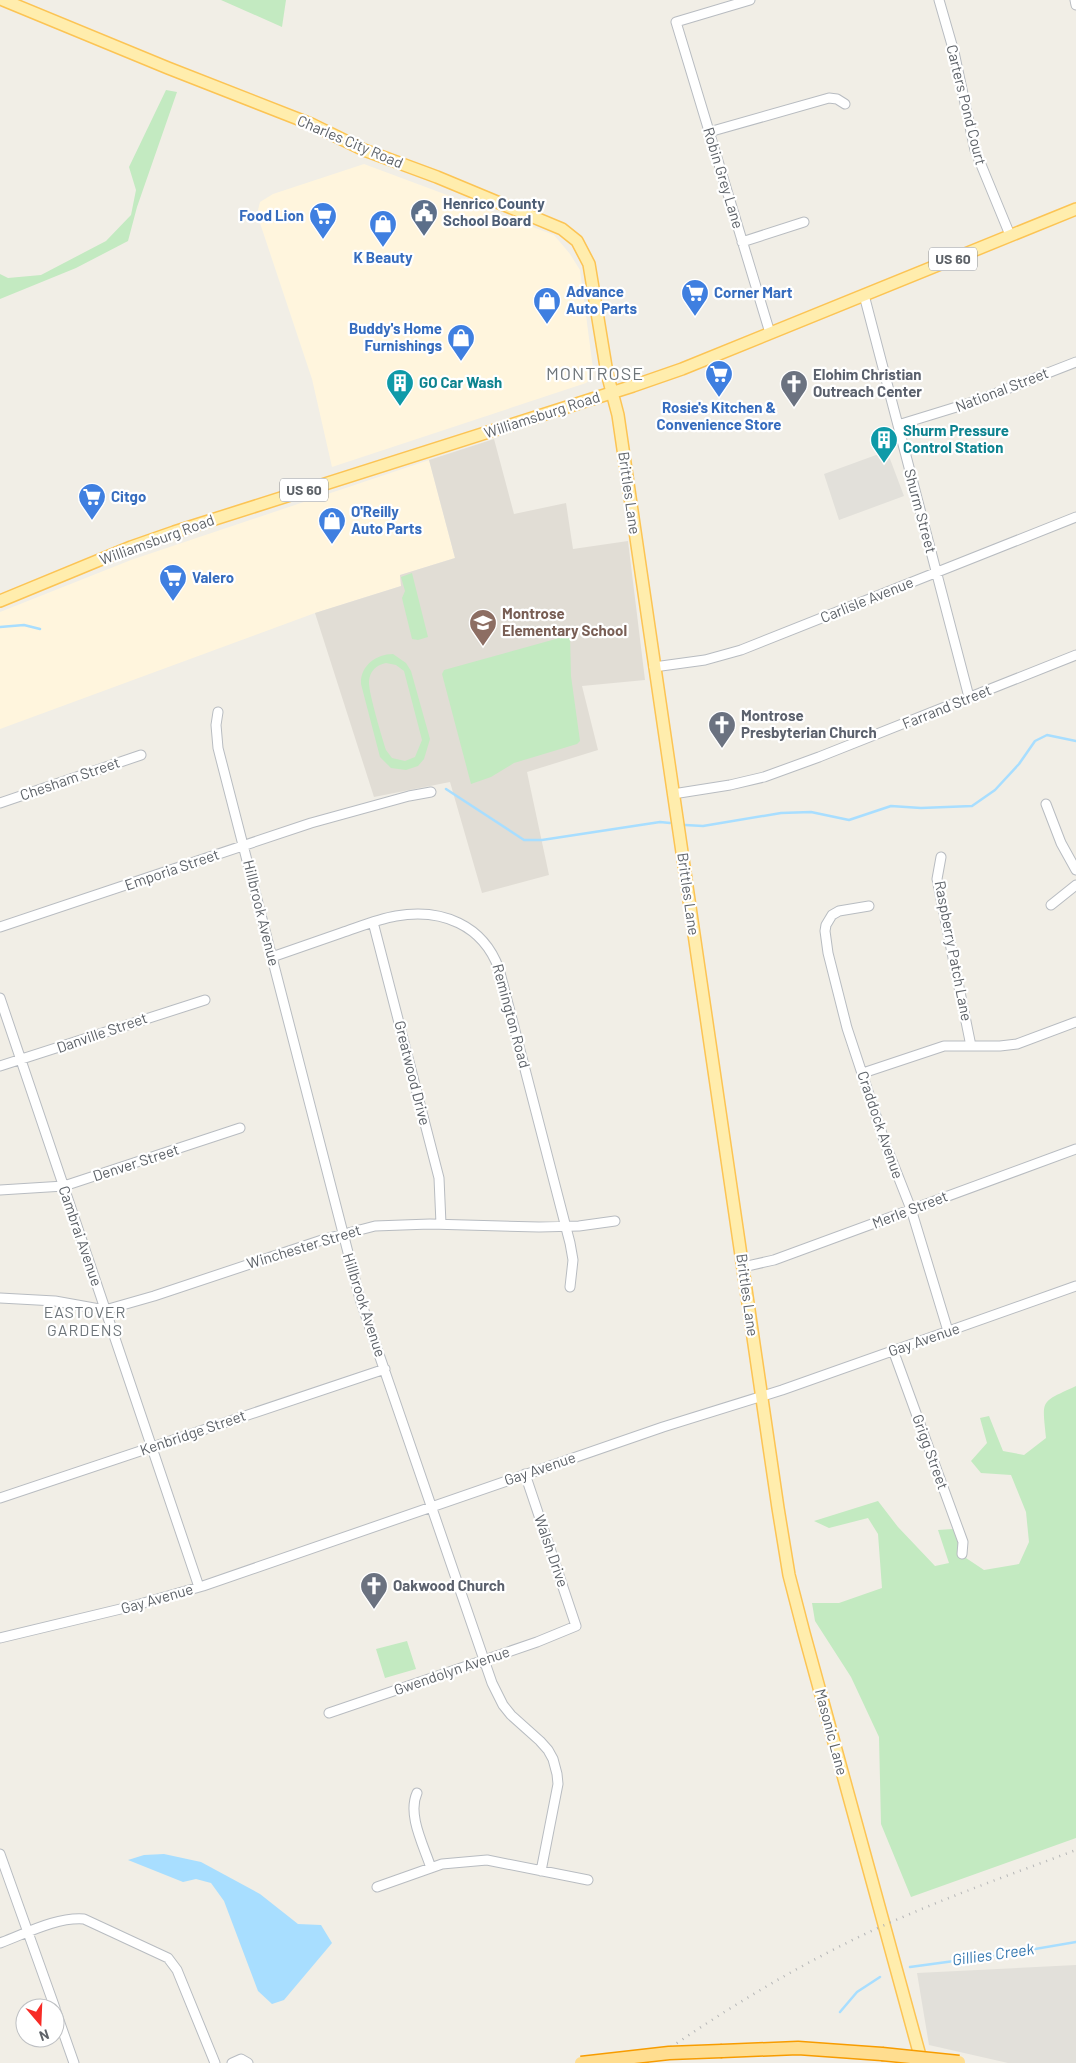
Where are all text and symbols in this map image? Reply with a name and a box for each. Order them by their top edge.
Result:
street label: Carters Pond Court [943,43,991,167]
street label: Charles City Road [295,111,406,172]
street label: Robin Grey Lane [700,125,748,230]
place label: Henrico County School Board [443,194,545,229]
public building icon: Henrico County School Board [409,198,439,237]
supermarket icon: Food Lion [308,201,338,240]
place label: Food Lion [239,206,304,224]
shop icon: K Beauty [368,209,398,248]
place label: K Beauty [353,248,413,266]
road number: US 60 [929,248,977,270]
supermarket icon: Corner Mart [680,278,710,317]
place label: Advance Auto Parts [566,282,637,317]
place label: Corner Mart [714,283,793,301]
shop icon: Advance Auto Parts [532,286,562,325]
place label: Buddy's Home Furnishings [349,319,442,354]
shop icon: Buddy's Home Furnishings [446,323,476,362]
supermarket icon: Rosie's Kitchen & Convenience Store [704,359,734,398]
district label: MONTROSE [546,362,644,384]
street label: National Street [953,363,1051,415]
place label: Elohim Christian Outreach Center [813,365,922,400]
building icon: GO Car Wash [385,368,415,407]
church icon: Elohim Christian Outreach Center [779,369,809,408]
place label: GO Car Wash [419,373,502,391]
street label: Williamsburg Road [482,387,602,441]
place label: Rosie's Kitchen & Convenience Store [657,398,781,433]
place label: Shurm Pressure Control Station [903,421,1009,456]
building icon: Shurm Pressure Control Station [869,425,899,464]
street label: Brittles Lane [615,450,645,535]
street label: Shurm Street [901,467,941,555]
road number: US 60 [280,478,328,502]
supermarket icon: Citgo [77,482,107,521]
place label: Citgo [111,487,146,505]
place label: O'Reilly Auto Parts [351,502,422,537]
shop icon: O'Reilly Auto Parts [317,506,347,545]
street label: Williamsburg Road [97,510,216,568]
supermarket icon: Valero [158,563,188,602]
place label: Valero [192,568,234,586]
street label: Carlisle Avenue [817,572,916,626]
place label: Montrose Elementary School [502,604,627,639]
school or university icon: Montrose Elementary School [468,608,498,647]
street label: Farrand Street [899,680,994,732]
place label: Montrose Presbyterian Church [741,706,877,741]
church icon: Montrose Presbyterian Church [707,710,737,749]
street label: Chesham Street [17,753,122,804]
street label: Emporia Street [122,844,221,894]
street label: Brittles Lane [674,851,704,936]
street label: Hillbrook Avenue [240,858,284,968]
street label: Raspberry Patch Lane [932,879,976,1022]
street label: Remington Road [489,962,535,1070]
street label: Danville Street [54,1008,149,1056]
street label: Greatwood Drive [391,1019,435,1127]
street label: Craddock Avenue [854,1068,908,1181]
street label: Denver Street [90,1140,181,1184]
street label: Cambrai Avenue [55,1183,107,1288]
street label: Merle Street [869,1186,950,1232]
street label: Winchester Street [244,1220,363,1272]
street label: Hillbrook Avenue [340,1250,390,1359]
street label: Brittles Lane [733,1252,763,1337]
district label: EASTOVER GARDENS [44,1302,126,1339]
street label: Gay Avenue [886,1318,962,1360]
street label: Kenbridge Street [137,1406,248,1459]
street label: Grigg Street [909,1412,953,1492]
street label: Gay Avenue [502,1447,578,1489]
street label: Walsh Drive [531,1512,573,1589]
church icon: Oakwood Church [359,1571,389,1610]
place label: Oakwood Church [393,1576,505,1594]
street label: Gay Avenue [119,1579,195,1617]
street label: Gwendolyn Avenue [391,1642,512,1698]
street label: Masonic Lane [812,1687,852,1777]
water label: Gillies Creek [951,1938,1035,1969]
north arrow [15,1998,65,2048]
text: N [37,2026,52,2045]

